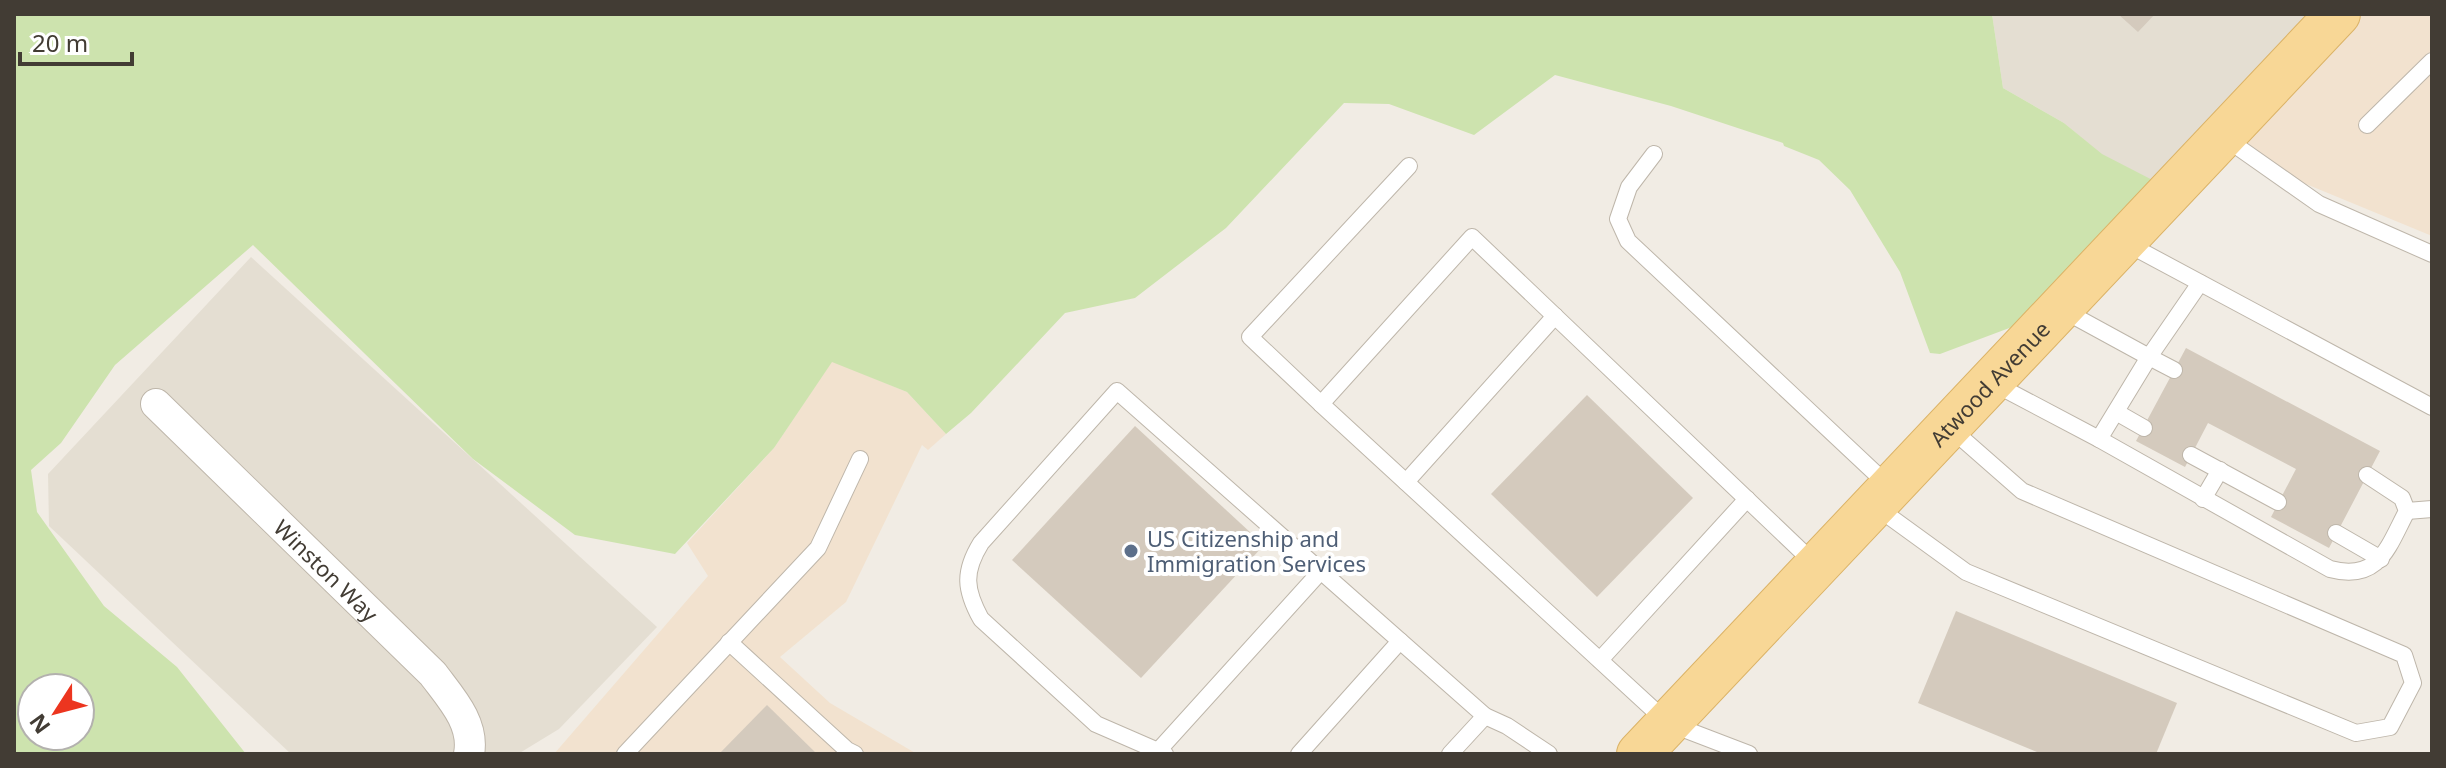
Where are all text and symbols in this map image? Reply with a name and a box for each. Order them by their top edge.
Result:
scale bar [20,16,132,66]
text: 20 m [32,26,88,59]
street label: Atwood Avenue [1923,314,2056,453]
street label: Winston Way [268,512,386,628]
place label: US Citizenship and Immigration Services [1147,523,1366,578]
marker: US Citizenship and Immigration Services [1122,542,1140,560]
north arrow [16,672,96,752]
text: N [22,708,56,740]

